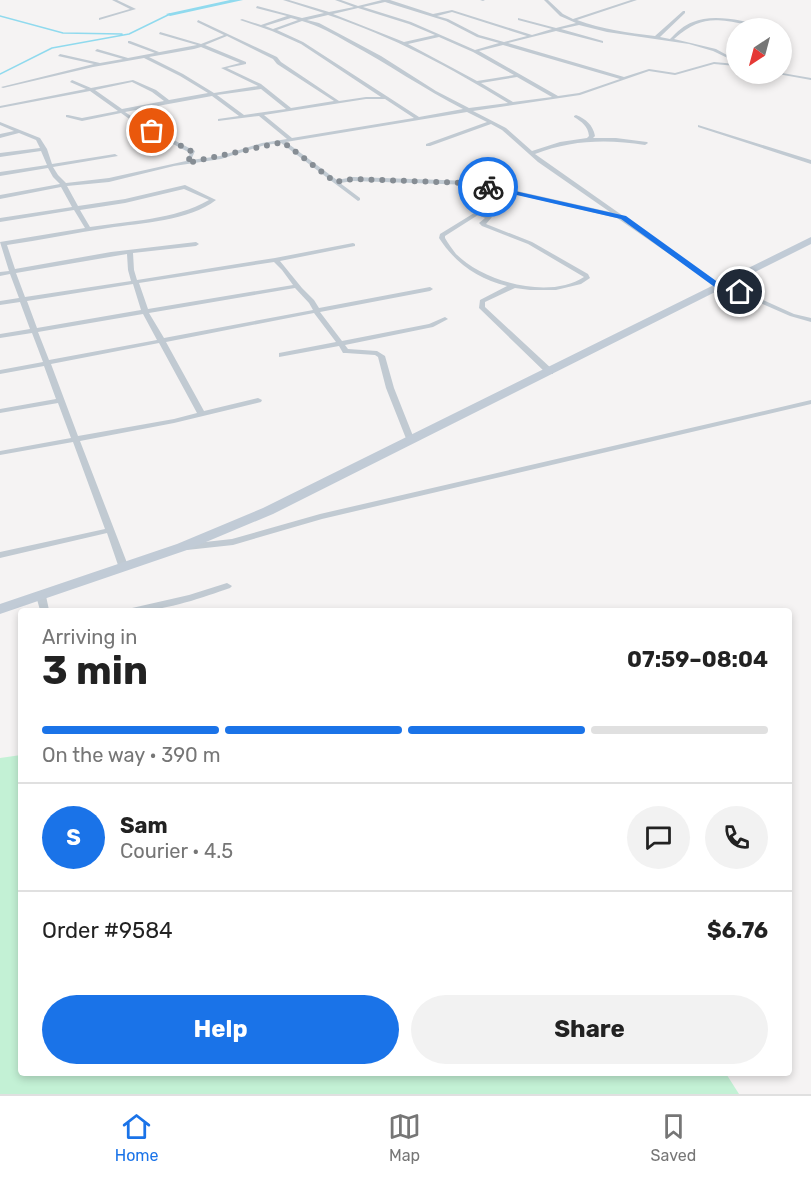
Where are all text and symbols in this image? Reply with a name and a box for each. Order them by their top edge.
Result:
north arrow [726,18,792,84]
map controls [726,18,792,84]
pin [126,105,177,156]
icon: bag [135,114,168,147]
courier [458,157,518,217]
icon: bike [472,171,505,204]
pin [714,266,765,317]
icon: home [723,275,756,308]
text: Arriving in [42,625,137,649]
text: 07:59–08:04 [627,646,768,673]
text: 3 min [42,648,148,694]
text: On the way · 390 m [42,743,221,767]
button: chat [627,806,690,869]
button: phone [705,806,768,869]
text: Sam [120,812,168,839]
text: S [66,824,81,851]
text: Courier · 4.5 [120,839,233,863]
text: Order #9584 [42,917,173,944]
text: $6.76 [707,917,768,944]
button: Help [42,995,399,1064]
button: Share [411,995,768,1064]
tab: Home [115,1110,159,1165]
tab: Map [388,1110,421,1165]
tab: Saved [651,1110,696,1165]

